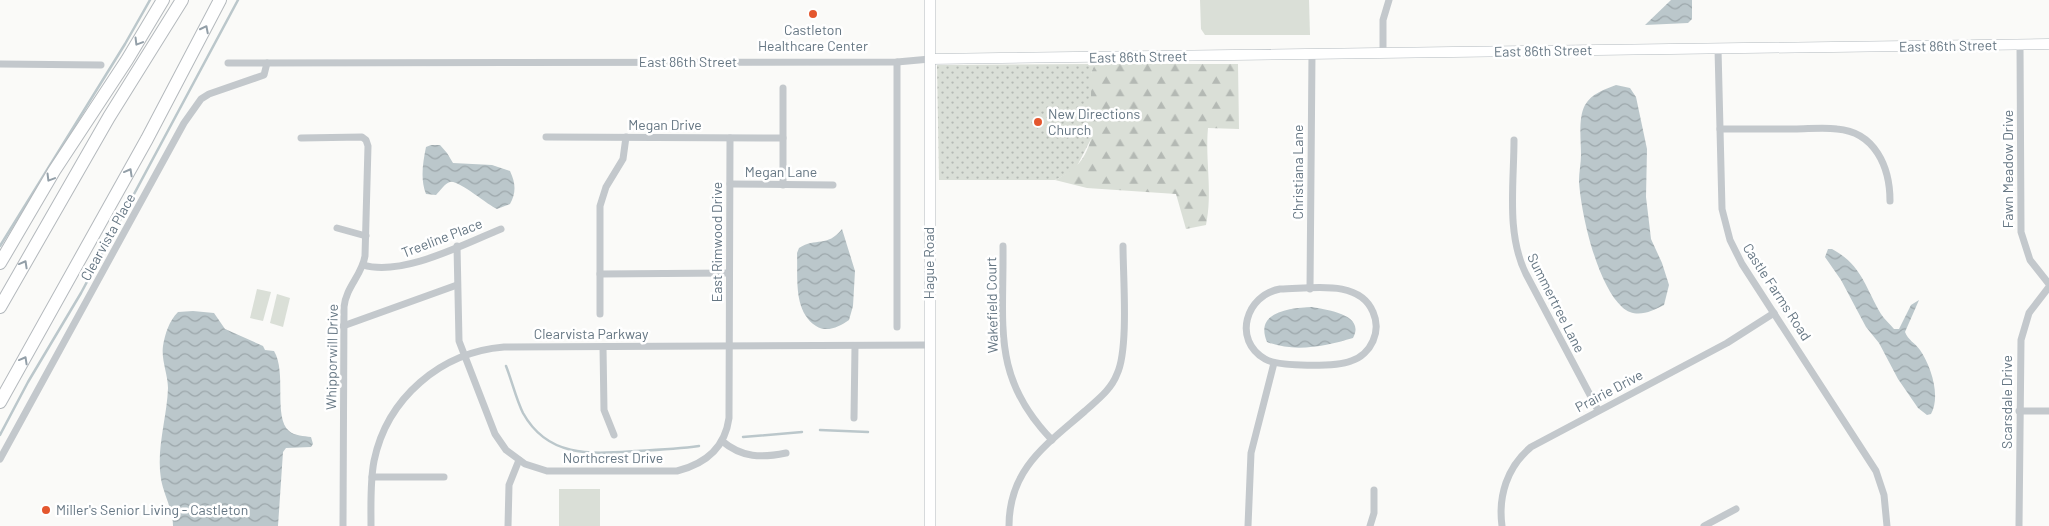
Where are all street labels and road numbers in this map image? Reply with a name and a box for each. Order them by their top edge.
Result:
street label: East 86th Street [1899,36,1997,55]
street label: East 86th Street [1494,41,1592,60]
street label: East 86th Street [1089,47,1187,66]
street label: East 86th Street [639,53,737,70]
street label: Fawn Meadow Drive [1999,110,2016,228]
street label: Megan Drive [628,116,702,133]
street label: Christiana Lane [1289,125,1306,219]
street label: Megan Lane [745,163,817,180]
street label: East Rimwood Drive [708,182,725,302]
street label: Clearvista Place [77,190,139,283]
street label: Treeline Place [399,214,485,261]
street label: Hague Road [920,227,937,299]
street label: Castle Farms Road [1740,240,1815,344]
street label: Summertree Lane [1524,250,1589,355]
street label: Wakefield Court [982,257,1001,353]
street label: Whipporwill Drive [322,304,341,410]
street label: Clearvista Parkway [534,325,649,342]
street label: Scarsdale Drive [1998,355,2015,449]
street label: Prairie Drive [1572,366,1646,415]
street label: Northcrest Drive [563,449,663,466]

